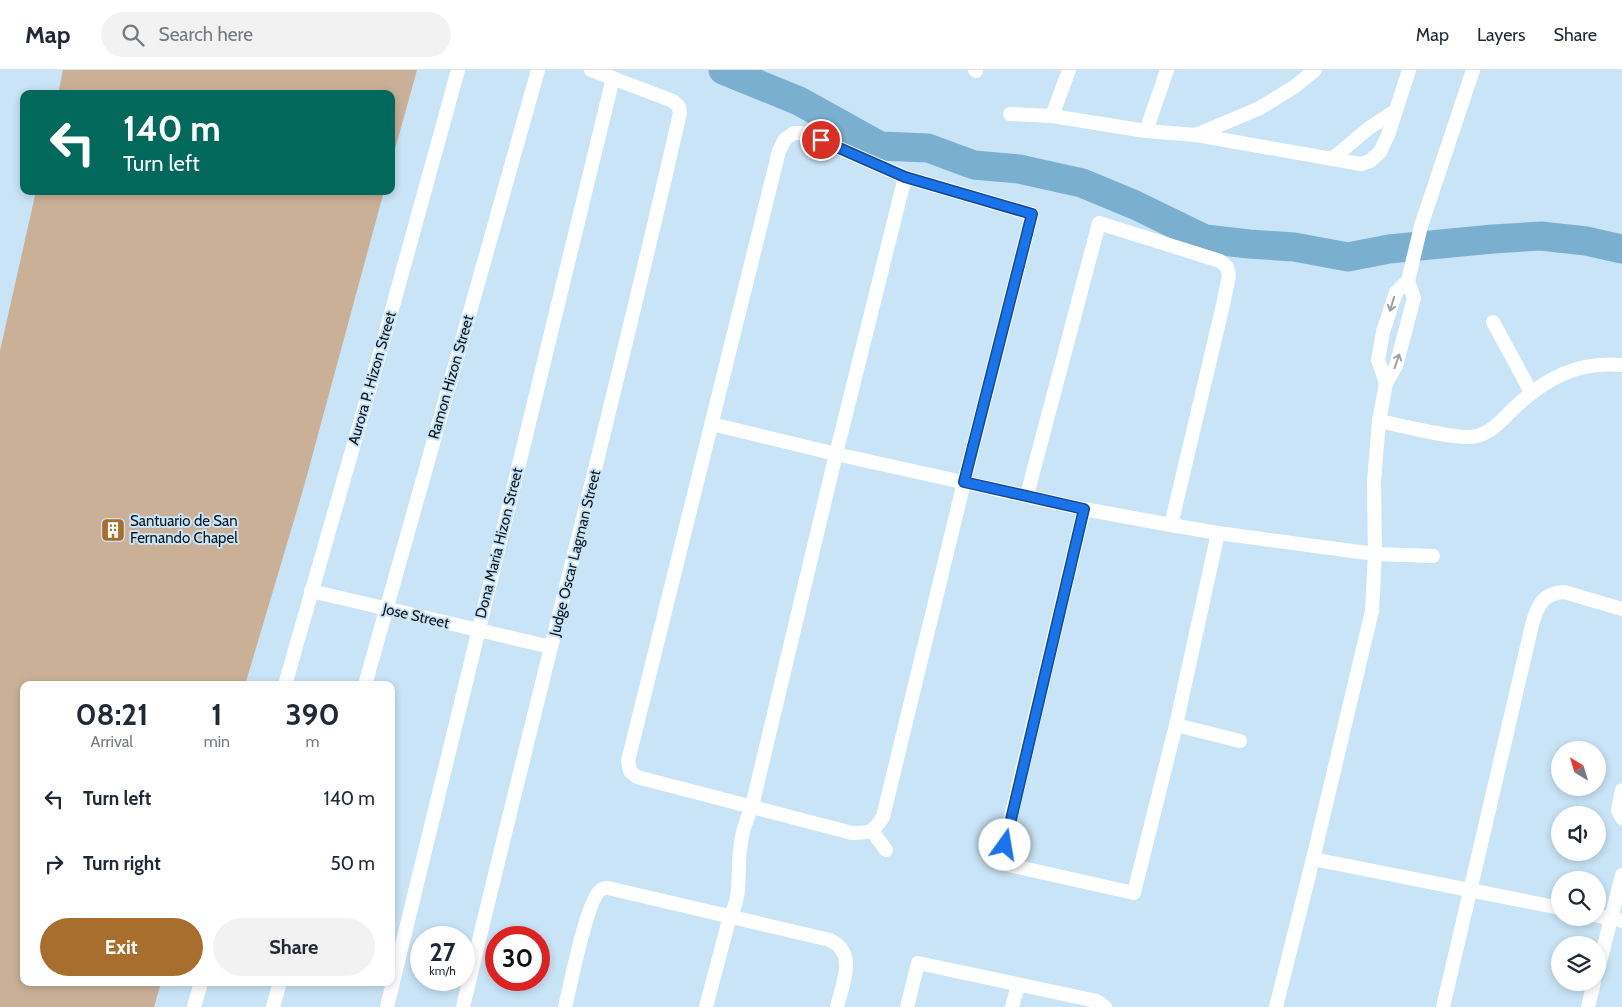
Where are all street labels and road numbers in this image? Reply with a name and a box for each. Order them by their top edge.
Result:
street label: Aurora P. Hizon Street [344,309,400,447]
street label: Ramon Hizon Street [425,313,477,441]
street label: Dona Maria Hizon Street [472,466,526,620]
street label: Judge Oscar Lagman Street [545,468,604,639]
street label: Jose Street [380,599,451,632]

